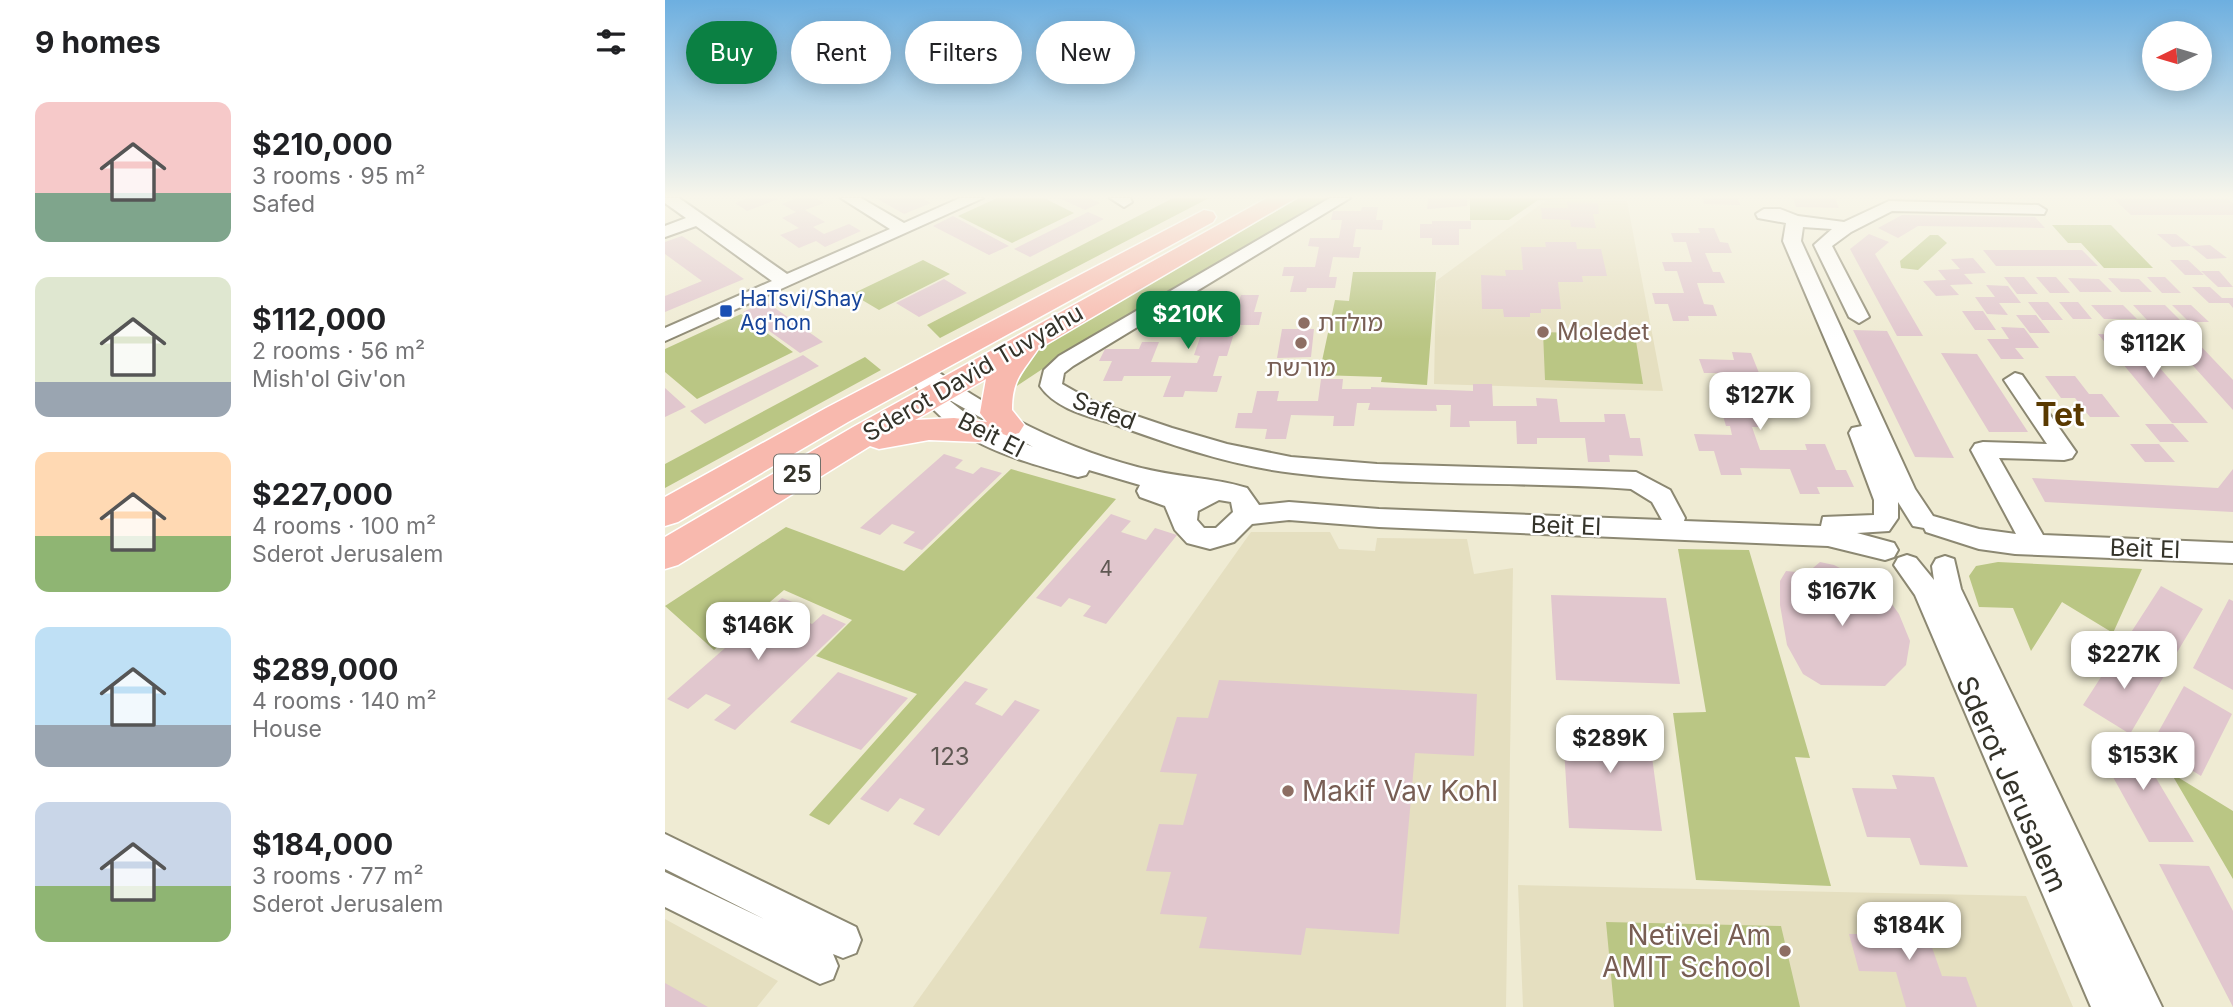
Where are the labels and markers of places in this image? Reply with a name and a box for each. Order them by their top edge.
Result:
place label: HaTsvi/Shay Ag'non [740,286,863,335]
pin: $210K [1139,292,1237,351]
marker: HaTsvi/Shay Ag'non [718,303,734,319]
place label: מולדת [1318,308,1383,337]
marker: מולדת [1296,315,1312,331]
place label: Moledet [1557,317,1650,346]
pin: $112K [2104,320,2202,380]
marker: Moledet [1535,324,1551,340]
marker: מורשת [1293,335,1309,351]
place label: מורשת [1266,353,1336,382]
pin: $127K [1711,372,1809,432]
pin: $167K [1793,568,1891,628]
pin: $146K [709,602,807,662]
pin: $227K [2075,632,2173,691]
pin: $289K [1561,716,1659,775]
pin: $153K [2094,732,2192,792]
place label: Makif Vav Kohl [1302,774,1498,808]
marker: Makif Vav Kohl [1280,783,1296,799]
pin: $184K [1860,902,1958,962]
place label: Netivei Am AMIT School [1602,918,1771,984]
marker: Netivei Am AMIT School [1777,943,1793,959]

